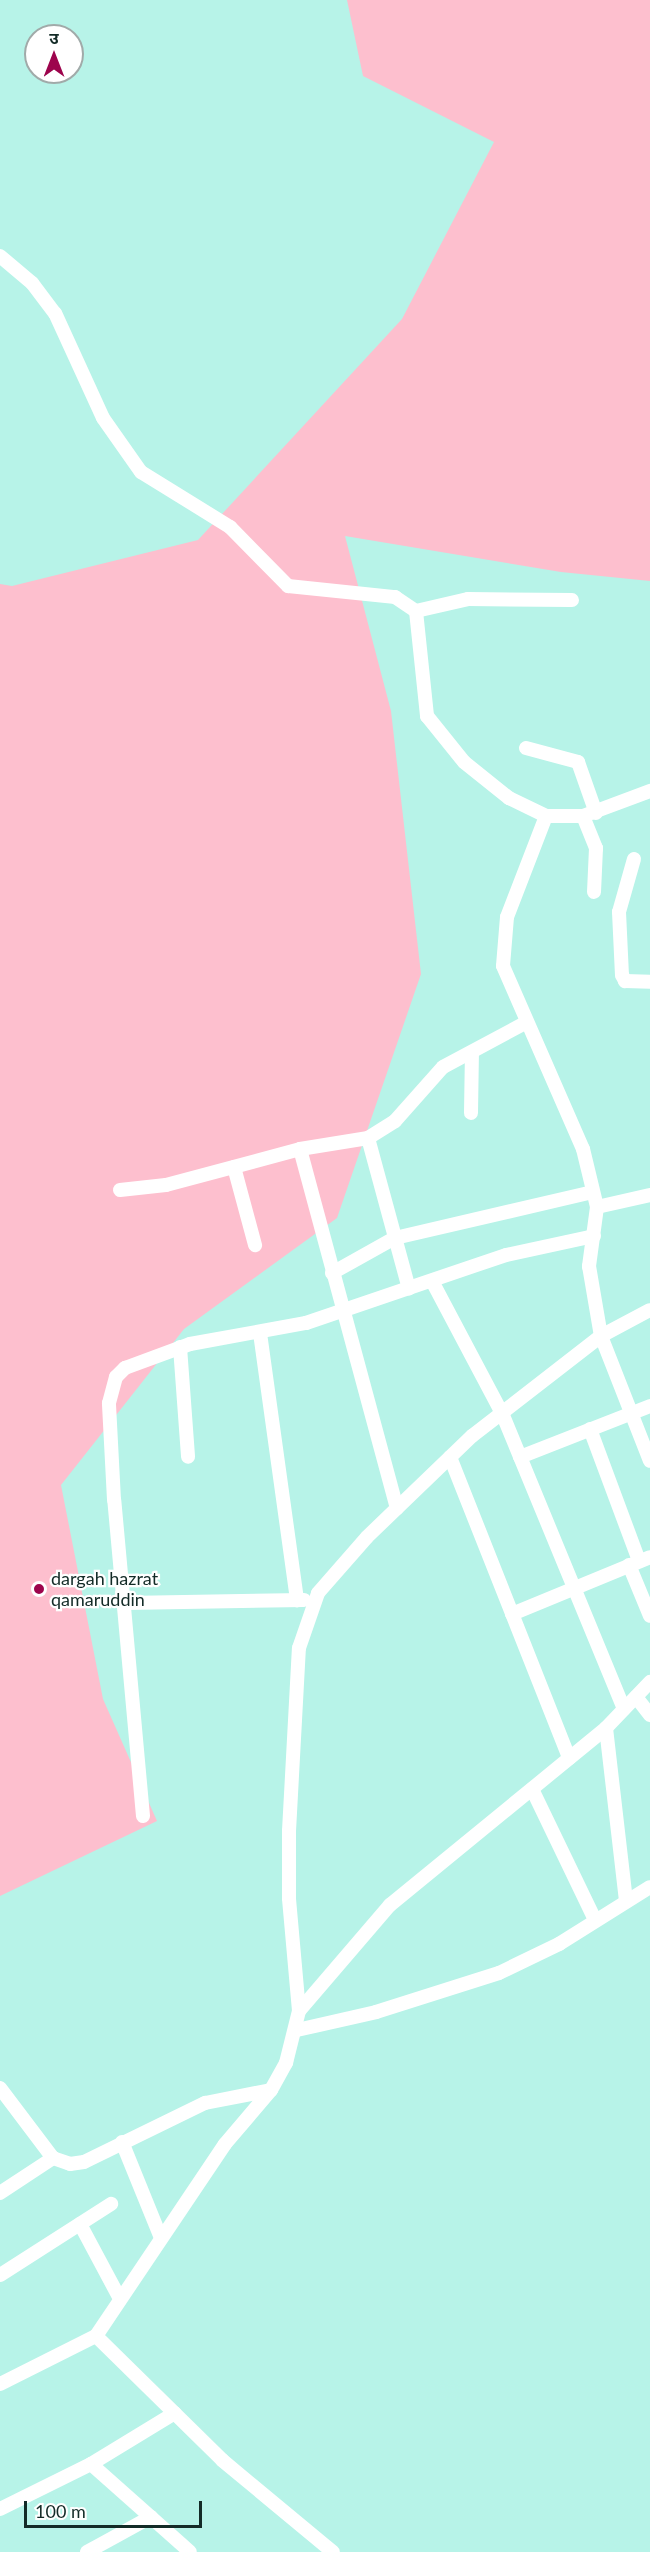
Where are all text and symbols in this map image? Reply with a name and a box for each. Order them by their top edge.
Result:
north arrow [24,24,84,84]
text: उ [49,28,59,47]
place label: dargah hazrat qamaruddin [51,1568,158,1610]
marker: dargah hazrat qamaruddin [32,1582,46,1596]
scale bar [27,2489,206,2527]
text: 100 m [35,2500,86,2522]

